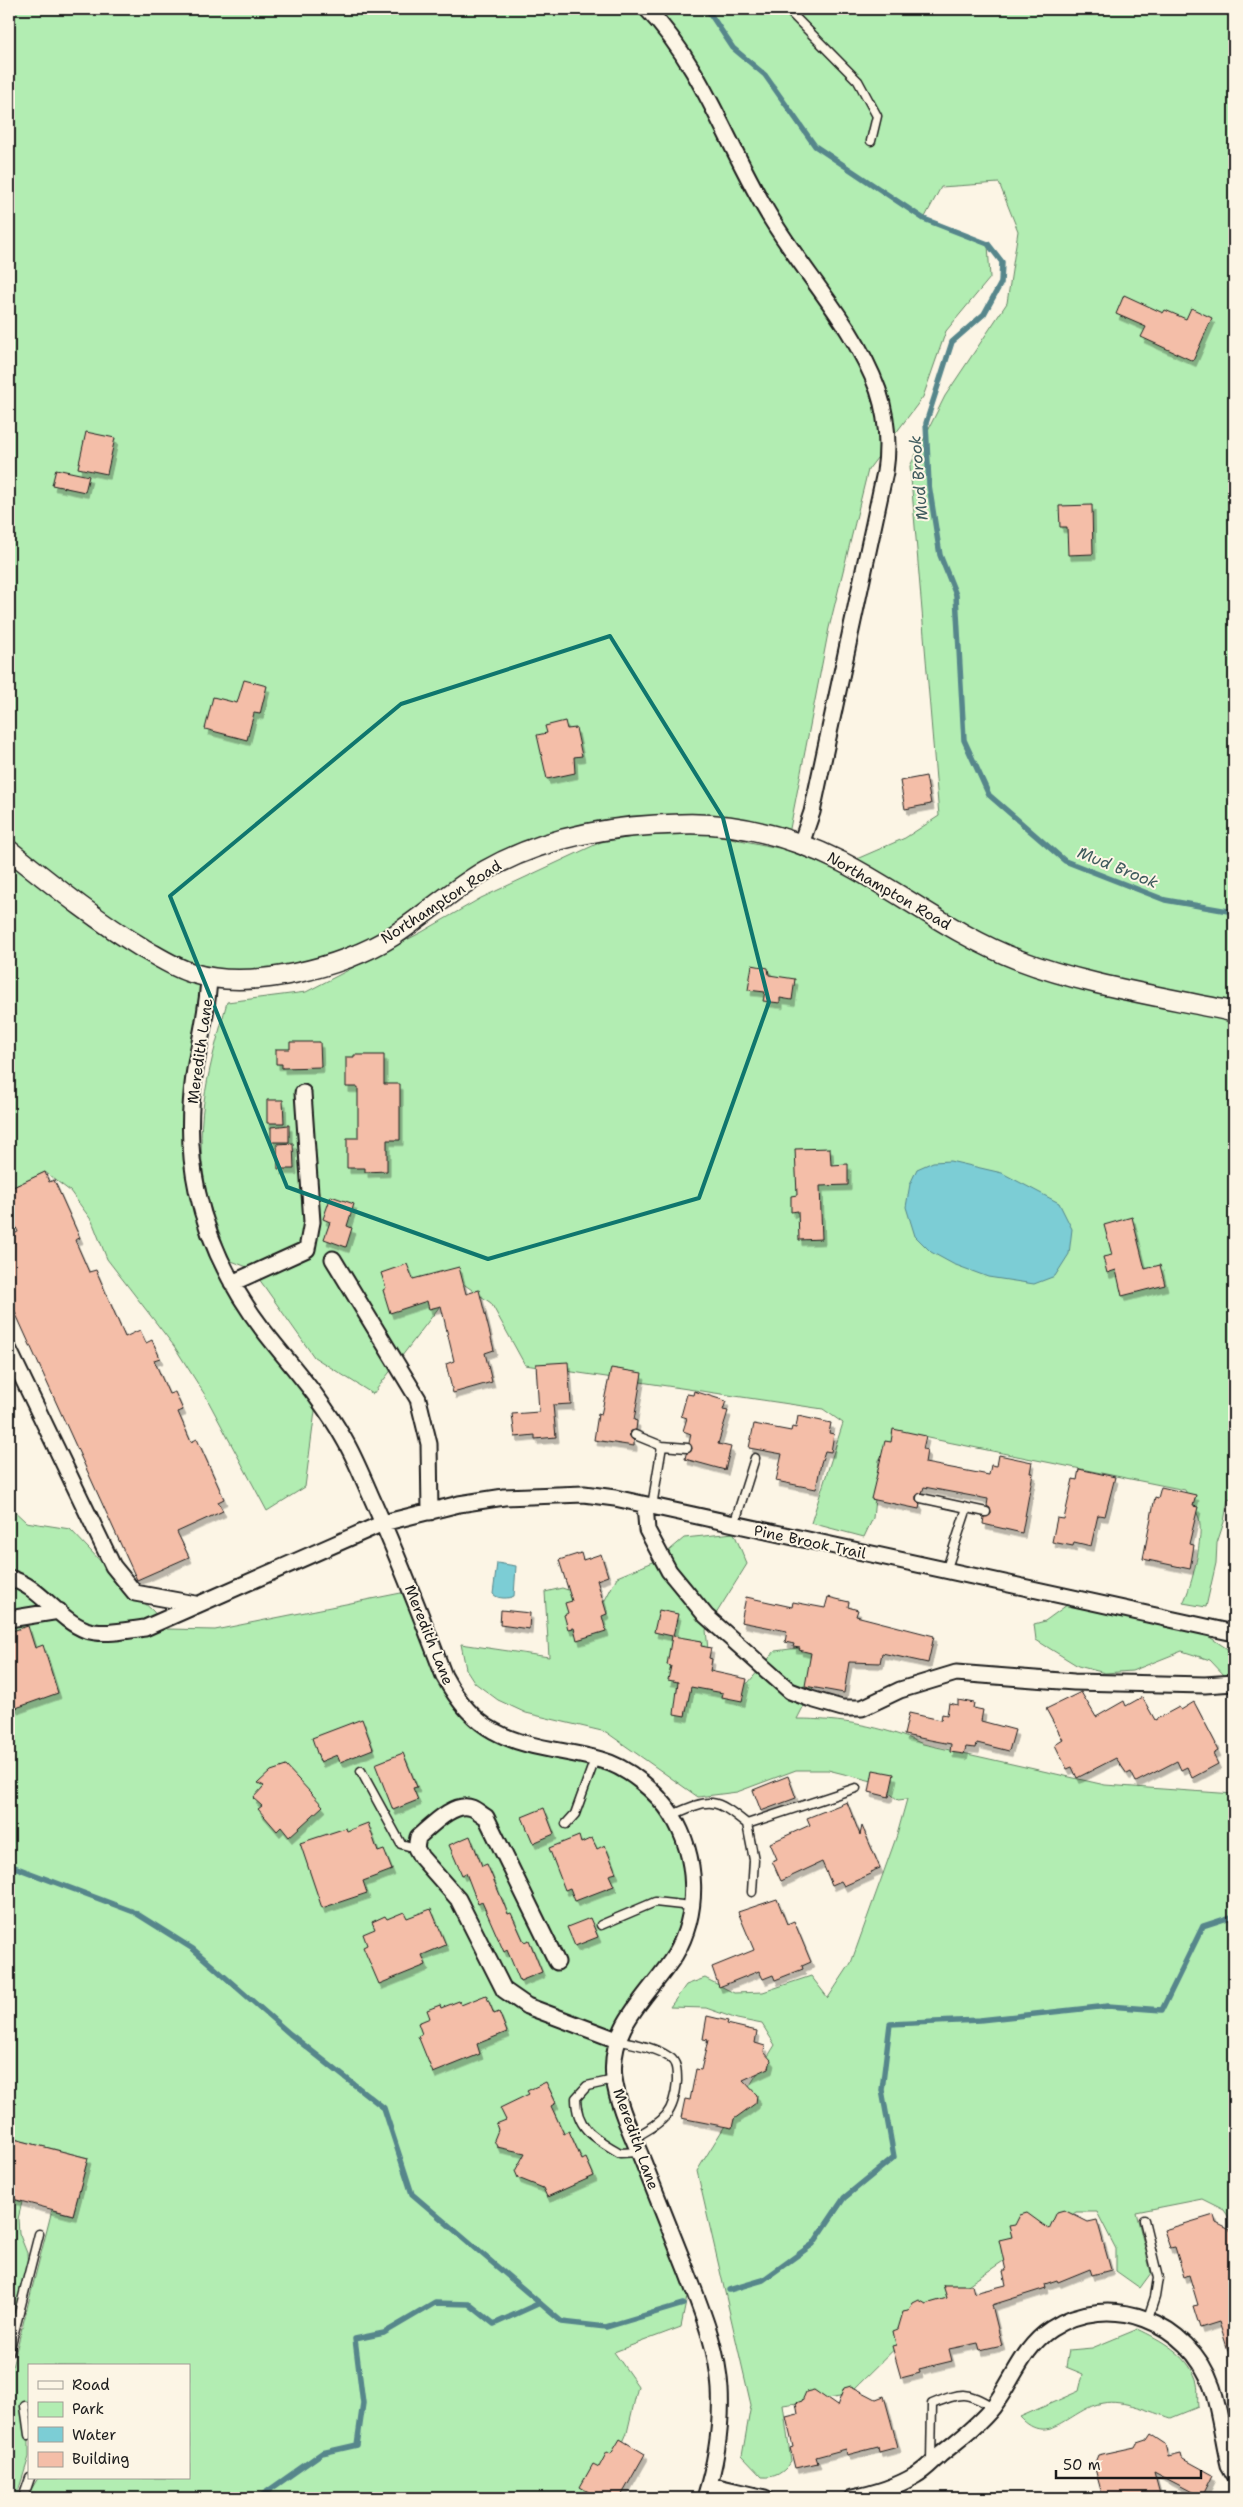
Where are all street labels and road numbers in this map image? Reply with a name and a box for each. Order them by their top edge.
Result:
street label: Northampton Road [823,847,955,935]
street label: Northampton Road [377,855,506,949]
street label: Meredith Lane [183,997,217,1105]
street label: Pine Brook Trail [752,1520,868,1564]
street label: Meredith Lane [400,1582,458,1688]
street label: Meredith Lane [608,2086,664,2192]

